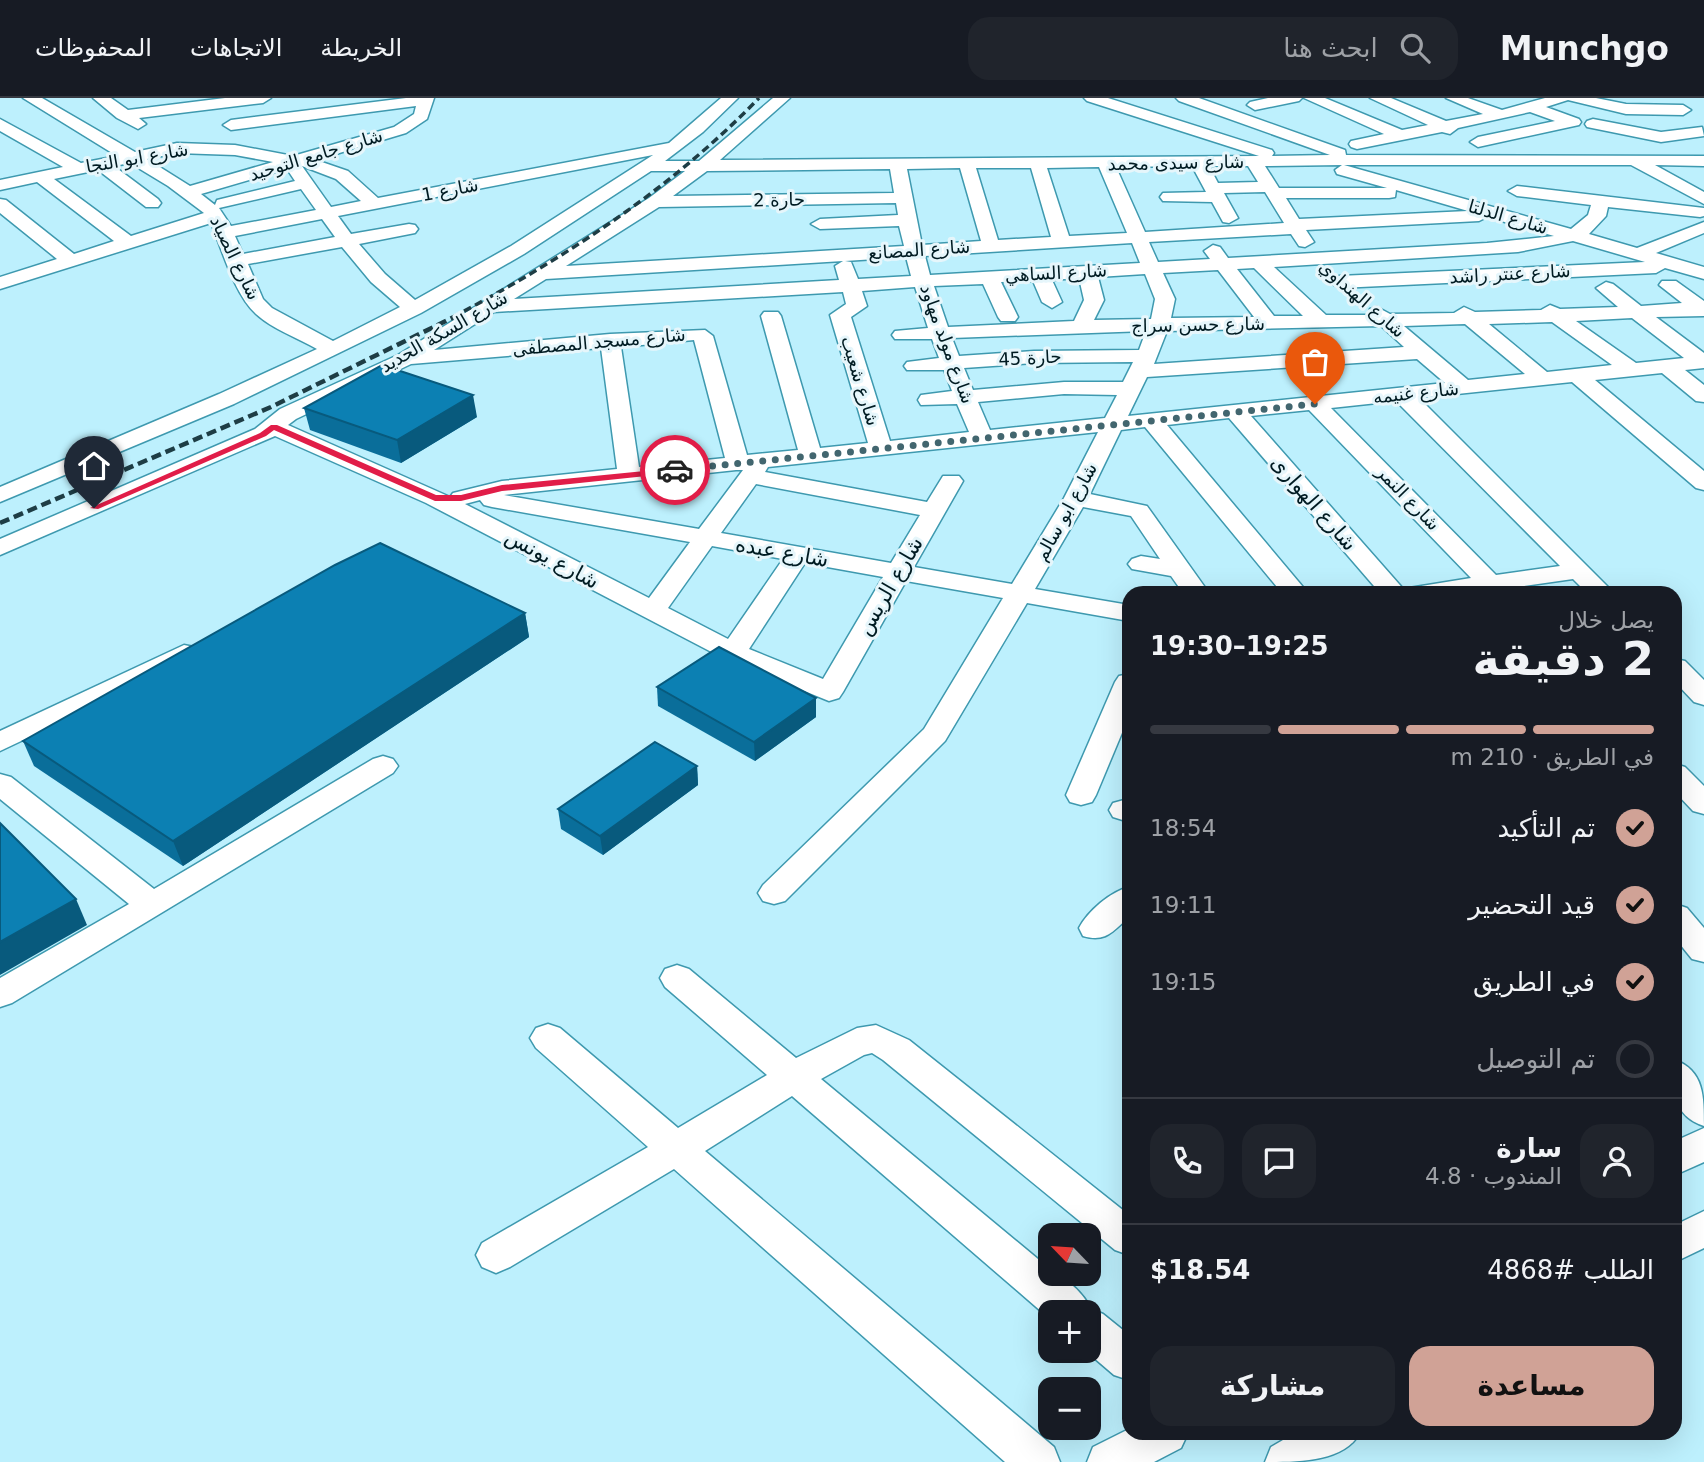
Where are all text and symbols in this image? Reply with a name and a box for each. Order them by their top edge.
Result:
search box [968,17,1458,80]
icon: search [1396,29,1434,67]
text: Munchgo [1500,29,1669,68]
text: ابحث هنا [1283,33,1378,63]
text: المحفوظات [35,34,152,62]
text: الاتجاهات [190,34,282,62]
text: الخريطة [320,34,402,62]
street label: شارع جامع التوحيد [247,124,385,186]
street label: شارع ابو النجا [84,138,190,178]
street label: شارع سيدى محمد [1108,151,1244,175]
street label: شارع 1 [420,174,480,206]
street label: حارة 2 [753,189,805,210]
street label: شارع الدلتا [1466,195,1550,239]
street label: شارع الصياد [205,212,265,304]
street label: شارع المصانع [867,235,971,265]
street label: شارع الهنداوي [1314,256,1410,342]
street label: شارع الساهي [1004,259,1108,287]
street label: شارع عنتر راشد [1449,260,1571,288]
street label: شارع مولد مهاود [915,281,979,407]
street label: شارع السكة الحديد [376,287,512,377]
street label: شارع حسن سراج [1131,313,1265,337]
street label: شارع مسجد المصطفى [512,323,686,361]
pin [1285,332,1345,404]
street label: شارع شعيب [836,334,884,428]
icon: bag [1296,343,1334,381]
street label: حارة 45 [998,345,1062,370]
street label: شارع غنيمه [1372,378,1460,408]
courier [640,435,710,505]
pin [64,436,124,508]
icon: home [75,447,113,485]
street label: شارع الهوارى [1266,450,1362,556]
icon: car [656,451,694,489]
street label: شارع ابو سالم [1030,459,1102,565]
street label: شارع النمر [1371,460,1444,535]
street label: شارع يونس [501,524,603,594]
street label: شارع عبده [734,532,830,572]
street label: شارع الريس [852,532,928,640]
text: يصل خلال [1558,607,1654,633]
text: 19:25–19:30 [1150,631,1329,661]
text: 2 دقيقة [1472,632,1654,686]
text: في الطريق · 210 m [1450,744,1654,770]
icon: check [1616,809,1654,847]
text: تم التأكيد [1497,813,1595,843]
text: 18:54 [1150,815,1216,841]
icon: check [1616,886,1654,924]
text: قيد التحضير [1468,890,1595,920]
text: 19:11 [1150,892,1216,918]
icon: check [1616,963,1654,1001]
text: في الطريق [1473,967,1595,997]
text: 19:15 [1150,969,1216,995]
text: تم التوصيل [1476,1044,1595,1074]
button: phone [1150,1124,1224,1198]
button: chat [1242,1124,1316,1198]
button: person [1580,1124,1654,1198]
text: سارة [1496,1133,1562,1163]
text: المندوب · 4.8 [1425,1163,1562,1189]
north arrow [1038,1223,1101,1286]
map controls [1038,1223,1101,1440]
text: $18.54 [1150,1255,1250,1285]
text: الطلب #4868 [1487,1255,1654,1285]
button: + [1038,1300,1101,1363]
button: مشاركة [1150,1346,1395,1426]
button: مساعدة [1409,1346,1654,1426]
button: − [1038,1377,1101,1440]

